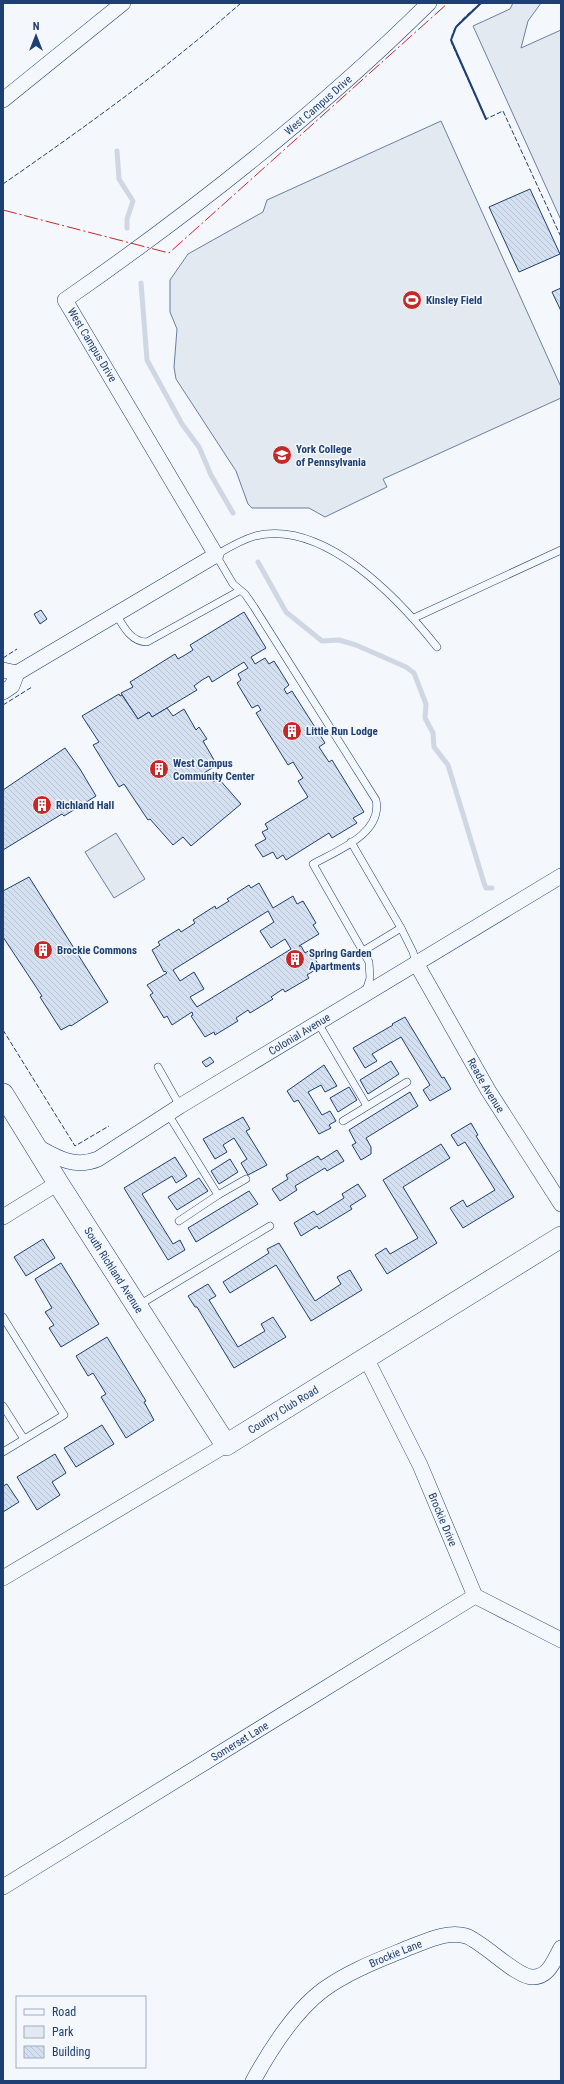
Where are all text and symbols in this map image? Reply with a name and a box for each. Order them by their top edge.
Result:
north arrow [16,16,56,56]
text: N [33,20,40,33]
street label: West Campus Drive [282,73,354,138]
sports icon: Kinsley Field [401,289,423,311]
place label: Kinsley Field [426,294,482,307]
street label: West Campus Drive [65,306,119,384]
place label: York College of Pennsylvania [296,443,366,469]
school or university icon: York College of Pennsylvania [271,444,293,466]
building icon: Little Run Lodge [281,720,303,742]
place label: Little Run Lodge [306,725,378,738]
place label: West Campus Community Center [173,757,255,783]
building icon: West Campus Community Center [148,758,170,780]
building icon: Richland Hall [31,794,53,816]
place label: Richland Hall [56,799,114,812]
building icon: Brockie Commons [32,939,54,961]
place label: Brockie Commons [57,944,137,957]
place label: Spring Garden Apartments [309,947,372,973]
building icon: Spring Garden Apartments [284,948,306,970]
street label: Colonial Avenue [266,1010,332,1058]
street label: Reade Avenue [465,1056,507,1115]
street label: South Richland Avenue [82,1225,146,1315]
street label: Country Club Road [245,1383,321,1436]
street label: Brockie Drive [426,1491,460,1548]
street label: Somerset Lane [209,1719,271,1764]
street label: Brockie Lane [367,1937,424,1970]
legend [16,1996,146,2068]
text: Road [52,2005,76,2019]
text: Park [52,2025,74,2039]
text: Building [52,2045,90,2059]

